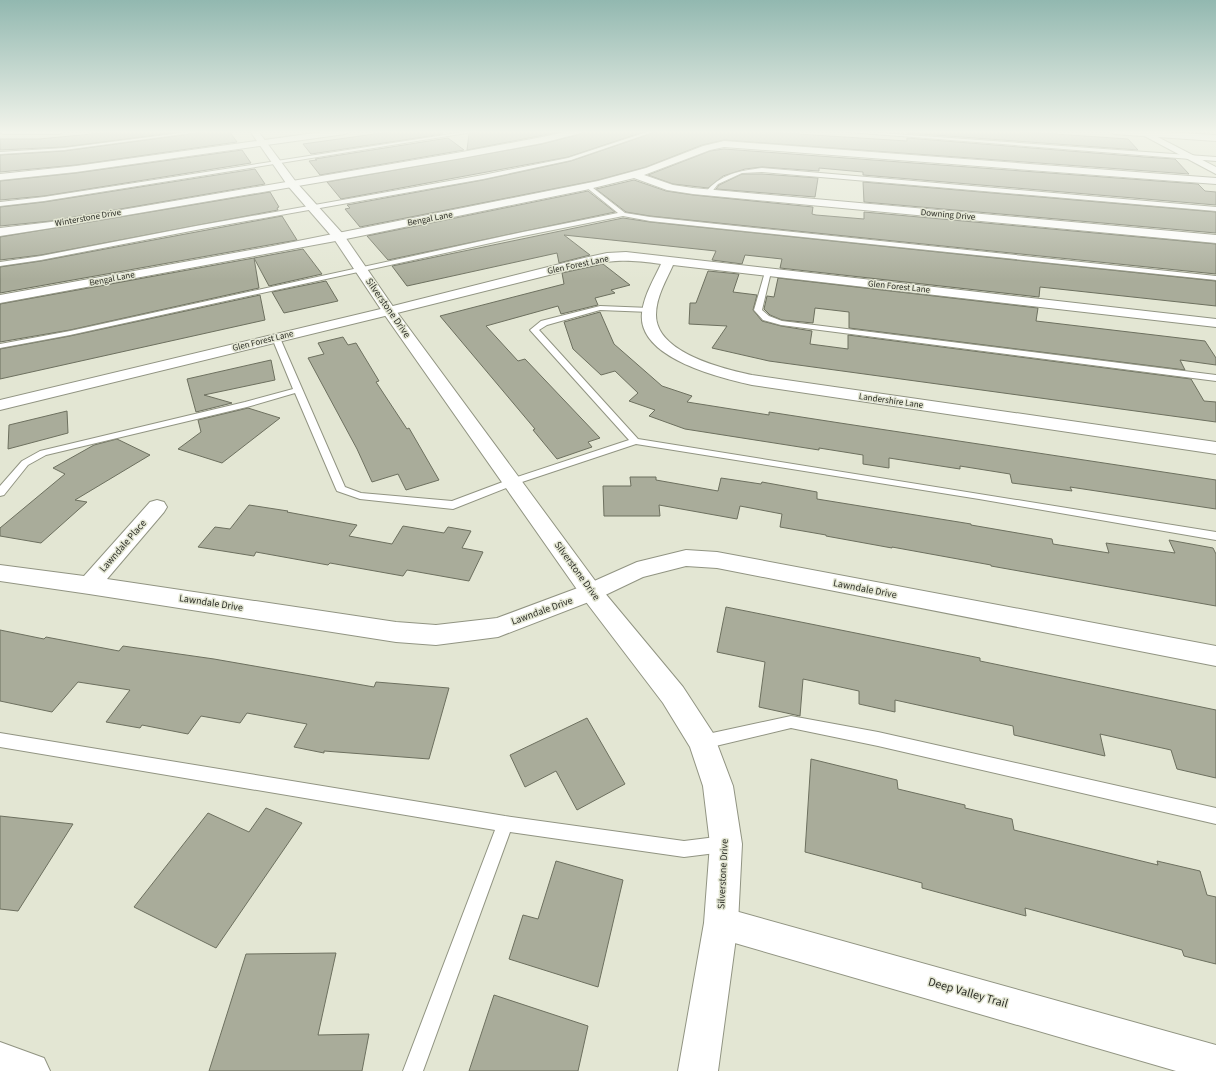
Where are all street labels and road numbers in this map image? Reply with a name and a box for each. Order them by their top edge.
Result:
street label: Winterstone Drive [54,206,123,230]
street label: Downing Drive [920,206,976,224]
street label: Bengal Lane [406,208,454,230]
street label: Glen Forest Lane [546,252,610,278]
street label: Bengal Lane [88,268,136,290]
street label: Silverstone Drive [362,275,414,341]
street label: Glen Forest Lane [867,277,931,297]
street label: Glen Forest Lane [231,327,295,355]
street label: Landershire Lane [858,390,925,412]
street label: Lawndale Place [96,517,150,575]
street label: Silverstone Drive [551,539,603,604]
street label: Lawndale Drive [832,576,898,602]
street label: Lawndale Drive [178,591,244,615]
street label: Lawndale Drive [509,593,575,629]
street label: Silverstone Drive [714,839,732,909]
street label: Deep Valley Trail [926,973,1010,1013]

